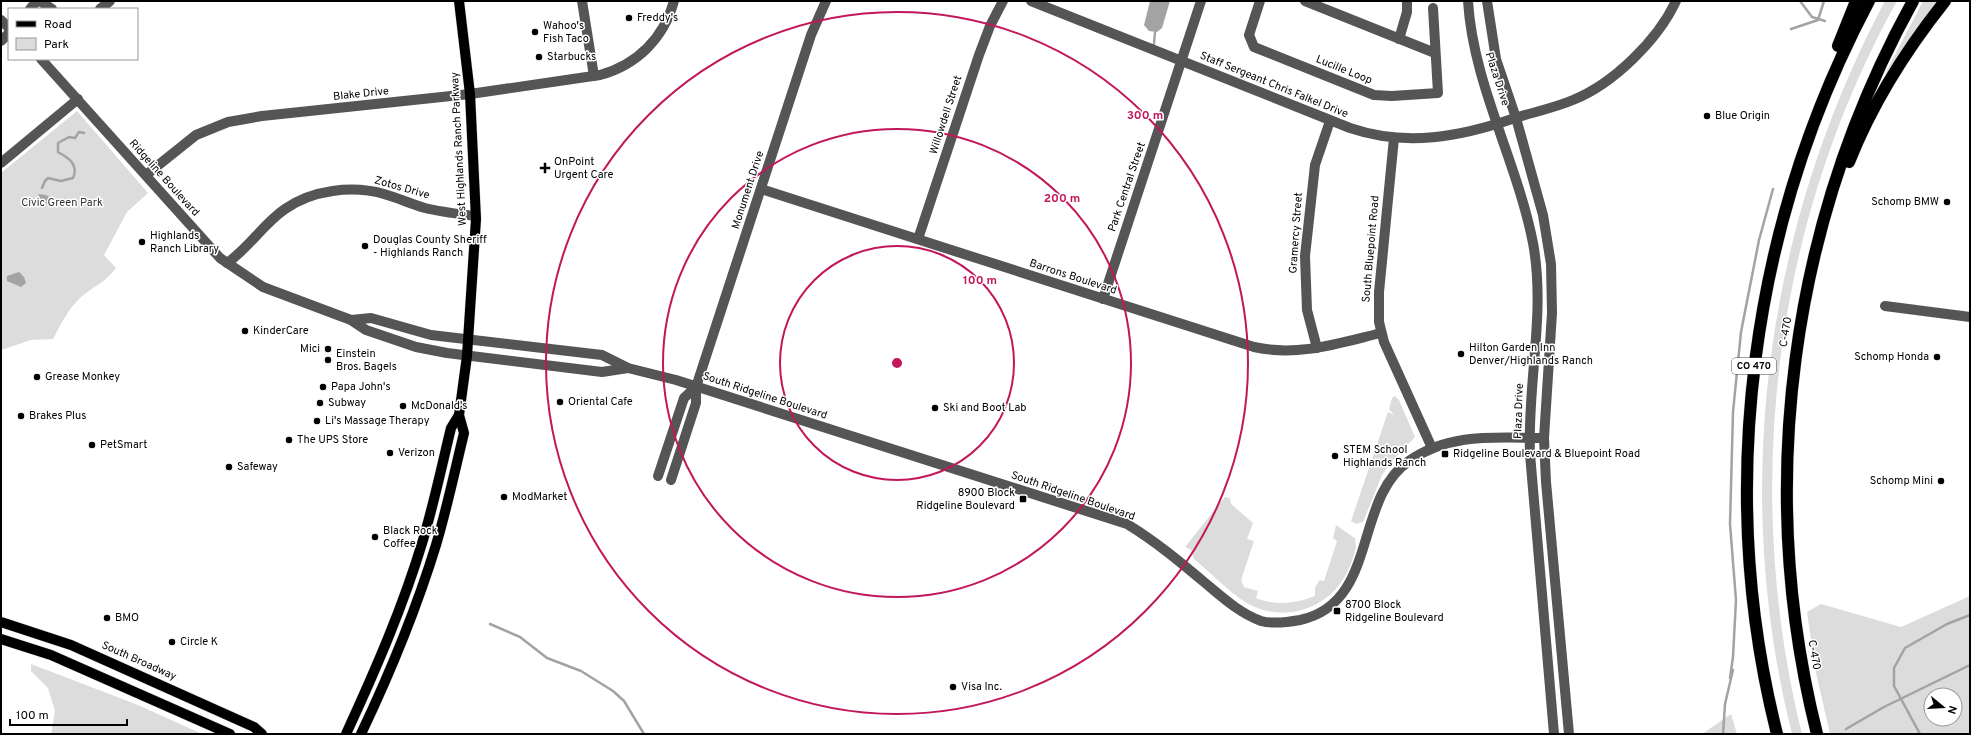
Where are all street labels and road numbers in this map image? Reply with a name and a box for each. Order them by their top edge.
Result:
street label: Staff Sergeant Chris Falkel Drive [1198,49,1350,121]
street label: Plaza Drive [1482,50,1512,108]
street label: Lucille Loop [1314,52,1374,88]
street label: West Highlands Ranch Parkway [448,71,470,226]
street label: Willowdell Street [927,74,965,156]
street label: Blake Drive [332,84,390,104]
street label: Ridgeline Boulevard [126,137,202,219]
street label: Park Central Street [1105,140,1149,234]
street label: Monument Drive [729,149,767,231]
street label: Zotos Drive [373,173,431,203]
street label: Gramercy Street [1286,192,1306,274]
street label: South Bluepoint Road [1359,195,1383,303]
street label: Barrons Boulevard [1027,256,1119,298]
street label: C-470 [1777,316,1795,348]
road number: CO 470 [1732,358,1776,374]
street label: South Ridgeline Boulevard [701,369,829,423]
street label: Plaza Drive [1511,383,1527,439]
street label: South Ridgeline Boulevard [1009,468,1137,524]
street label: South Broadway [99,638,179,684]
street label: C-470 [1804,639,1824,671]

